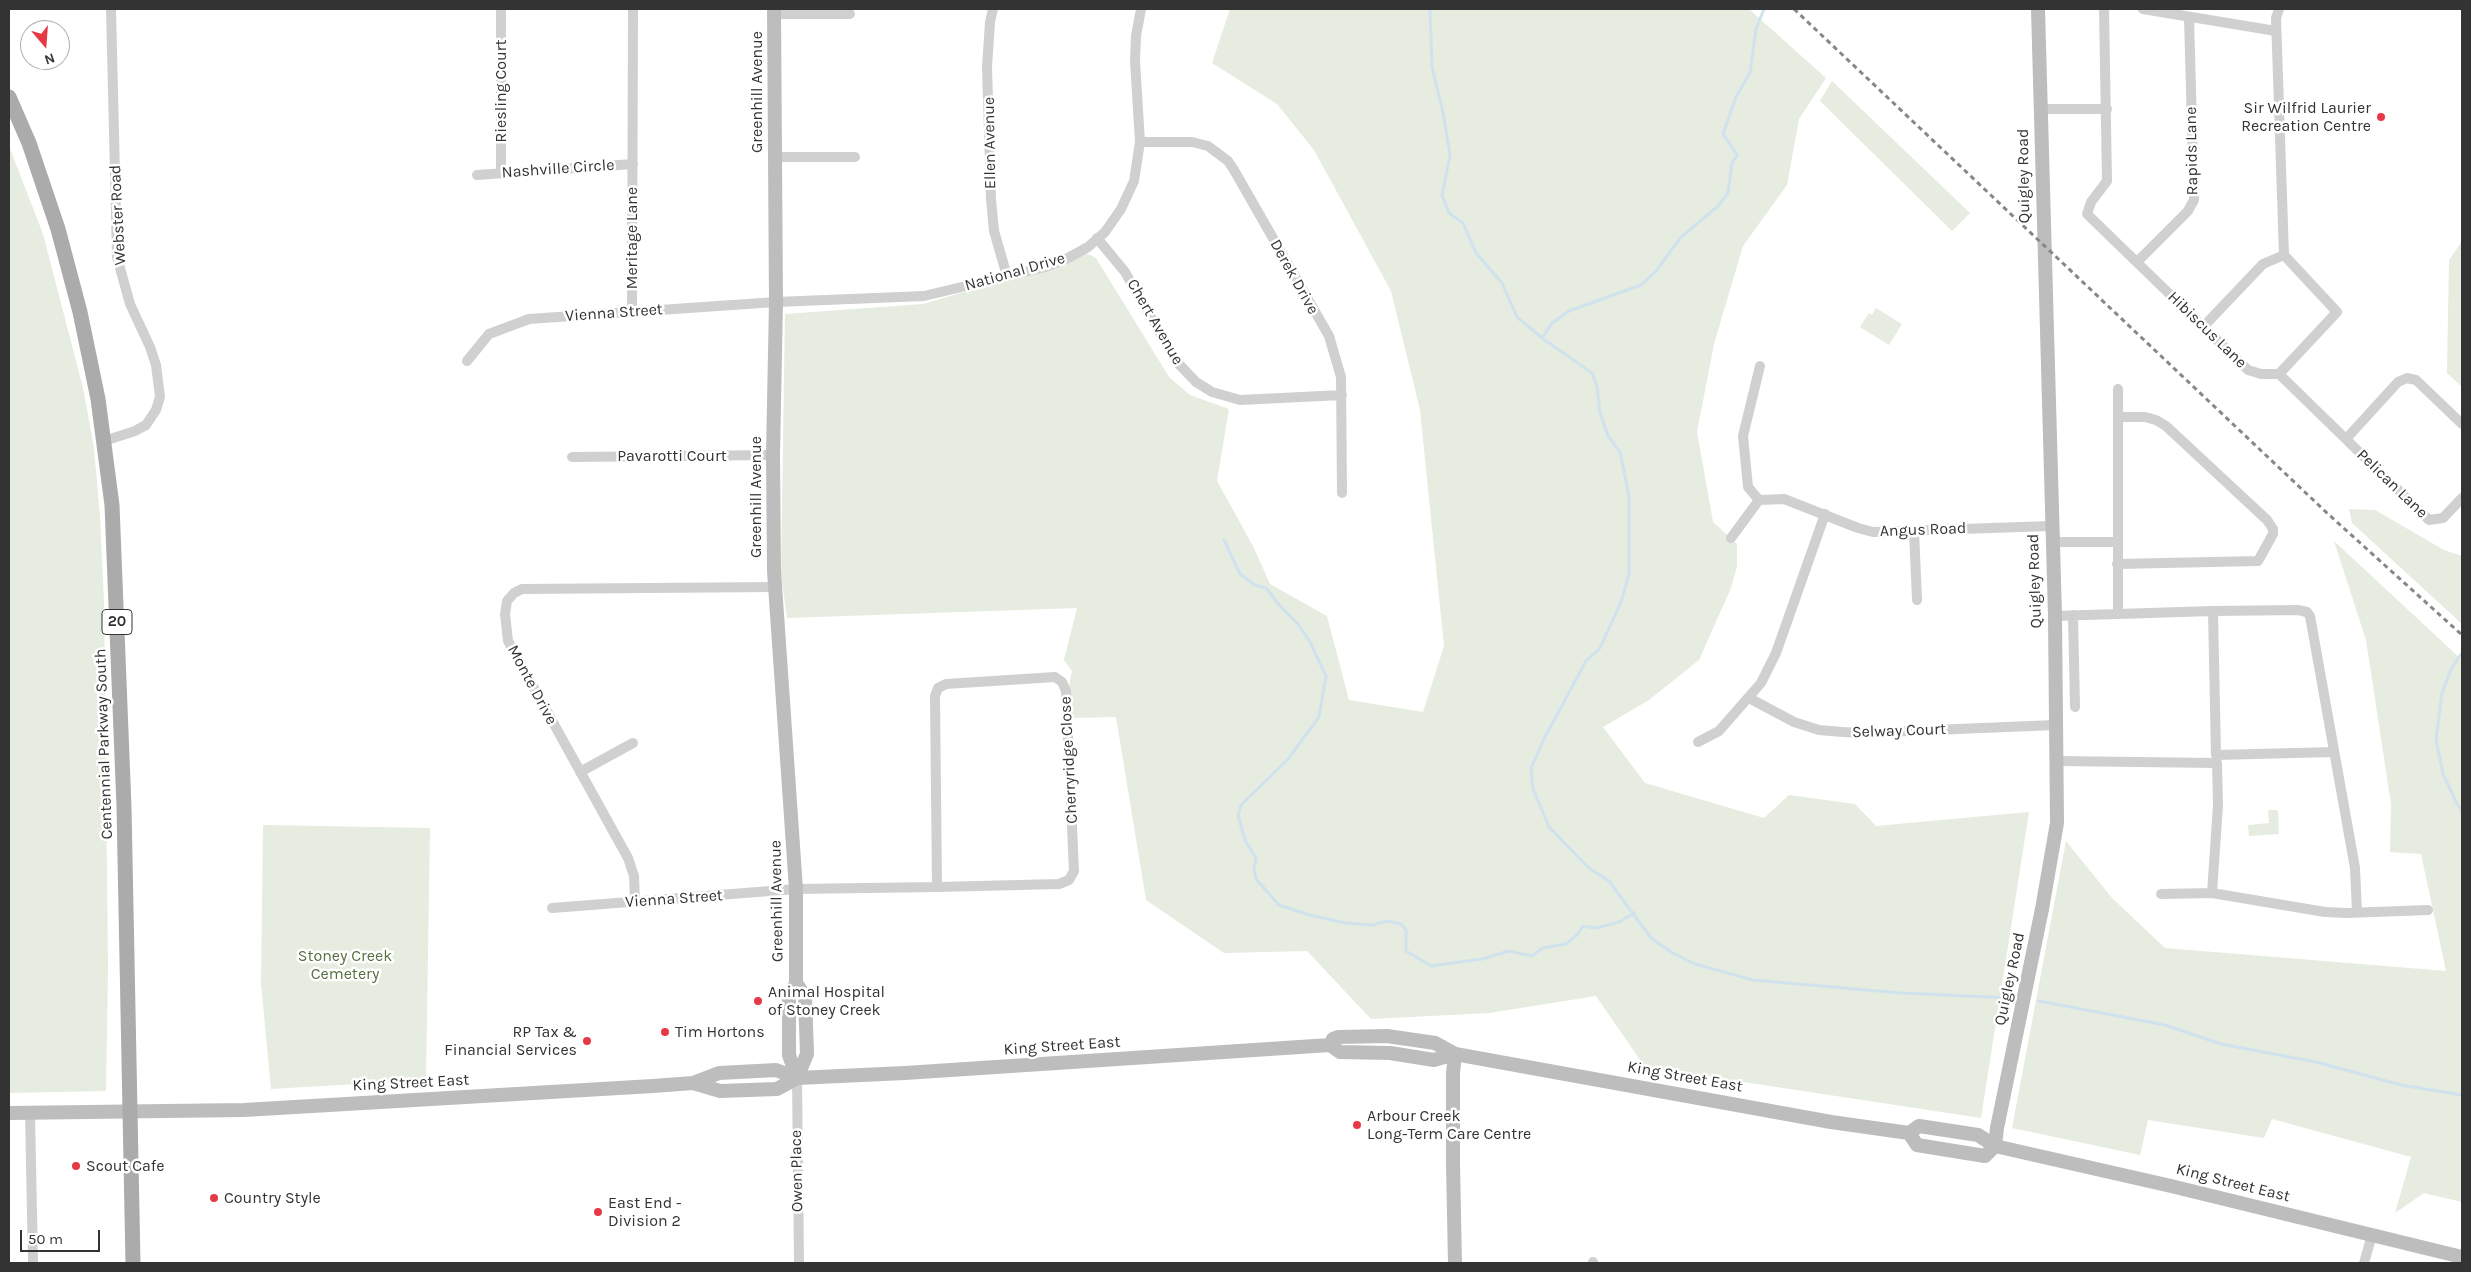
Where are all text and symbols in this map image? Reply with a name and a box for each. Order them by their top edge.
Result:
north arrow [20,20,70,70]
street label: Greenhill Avenue [747,31,767,153]
street label: Riesling Court [491,40,511,142]
text: N [42,49,57,68]
street label: Ellen Avenue [980,97,1000,189]
place label: Sir Wilfrid Laurier Recreation Centre [2241,98,2371,136]
street label: Rapids Lane [2182,107,2202,195]
marker: Sir Wilfrid Laurier Recreation Centre [2375,111,2387,123]
street label: Quigley Road [2014,128,2034,224]
street label: Nashville Circle [501,155,615,183]
street label: Webster Road [106,164,130,266]
street label: Meritage Lane [622,187,642,289]
street label: Derek Drive [1265,236,1323,318]
street label: National Drive [963,249,1067,295]
street label: Chert Avenue [1123,276,1187,368]
street label: Hibiscus Lane [2163,288,2251,372]
street label: Vienna Street [565,300,663,326]
street label: Greenhill Avenue [746,436,766,558]
street label: Pelican Lane [2353,445,2431,523]
street label: Pavarotti Court [617,446,727,466]
street label: Angus Road [1879,519,1967,541]
street label: Quigley Road [2024,533,2046,629]
road number: 20 [102,610,132,634]
street label: Monte Drive [503,642,561,728]
street label: Centennial Parkway South [91,648,117,840]
street label: Cherryridge Close [1056,696,1082,824]
street label: Selway Court [1852,720,1946,742]
street label: Greenhill Avenue [766,840,788,962]
street label: Vienna Street [625,886,723,912]
street label: Quigley Road [1991,931,2029,1027]
park label: Stoney Creek Cemetery [298,946,392,984]
place label: Animal Hospital of Stoney Creek [768,982,885,1020]
marker: Animal Hospital of Stoney Creek [752,995,764,1007]
place label: RP Tax & Financial Services [444,1022,577,1060]
place label: Tim Hortons [675,1022,765,1042]
marker: Tim Hortons [659,1026,671,1038]
street label: King Street East [1003,1032,1121,1060]
marker: RP Tax & Financial Services [581,1035,593,1047]
street label: King Street East [1626,1057,1744,1097]
street label: King Street East [352,1070,470,1096]
place label: Arbour Creek Long-Term Care Centre [1367,1106,1531,1144]
marker: Arbour Creek Long-Term Care Centre [1351,1119,1363,1131]
street label: Owen Place [787,1130,807,1212]
place label: Scout Cafe [86,1156,164,1176]
marker: Scout Cafe [70,1160,82,1172]
street label: King Street East [2174,1160,2292,1206]
place label: Country Style [224,1188,321,1208]
marker: Country Style [208,1192,220,1204]
place label: East End - Division 2 [608,1193,682,1231]
marker: East End - Division 2 [592,1206,604,1218]
scale bar [22,1220,102,1252]
text: 50 m [28,1230,63,1248]

